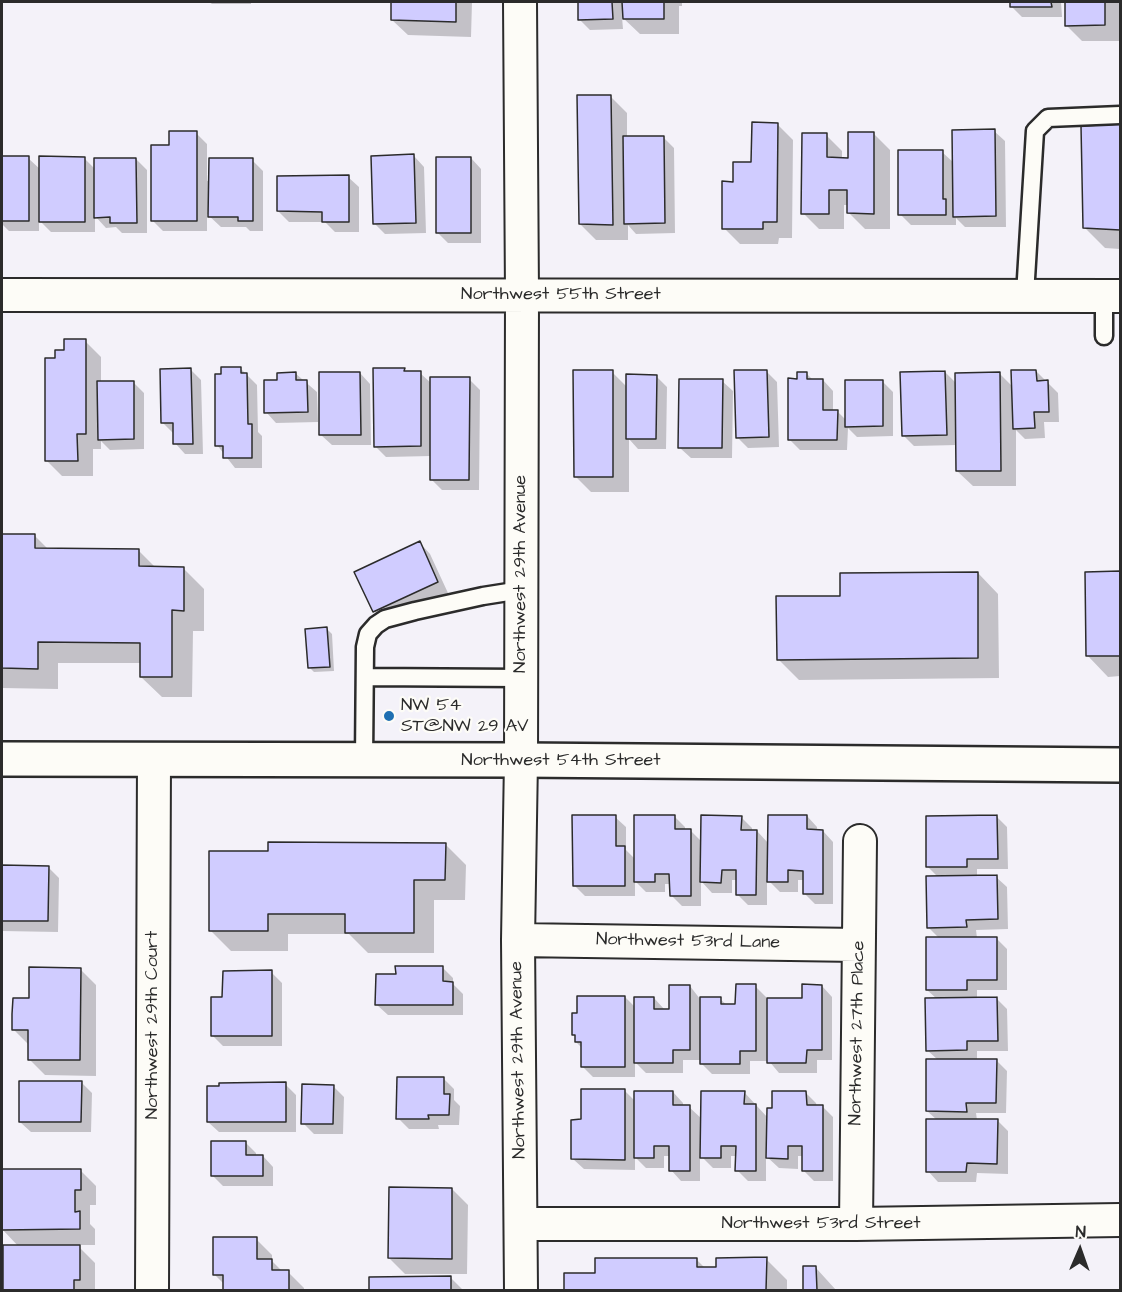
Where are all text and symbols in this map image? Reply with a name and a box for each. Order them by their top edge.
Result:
street label: Northwest 55th Street [461,284,661,306]
street label: Northwest 29th Avenue [510,475,532,673]
place label: NW 54 ST@NW 29 AV [401,695,529,738]
marker: NW 54 ST@NW 29 AV [382,709,396,723]
street label: Northwest 54th Street [461,750,661,772]
street label: Northwest 53rd Lane [596,930,780,954]
street label: Northwest 29th Court [142,931,164,1119]
street label: Northwest 27th Place [846,940,870,1126]
street label: Northwest 29th Avenue [506,961,532,1159]
street label: Northwest 53rd Street [721,1213,921,1235]
north arrow [1050,1220,1110,1280]
text: N [1075,1221,1086,1243]

